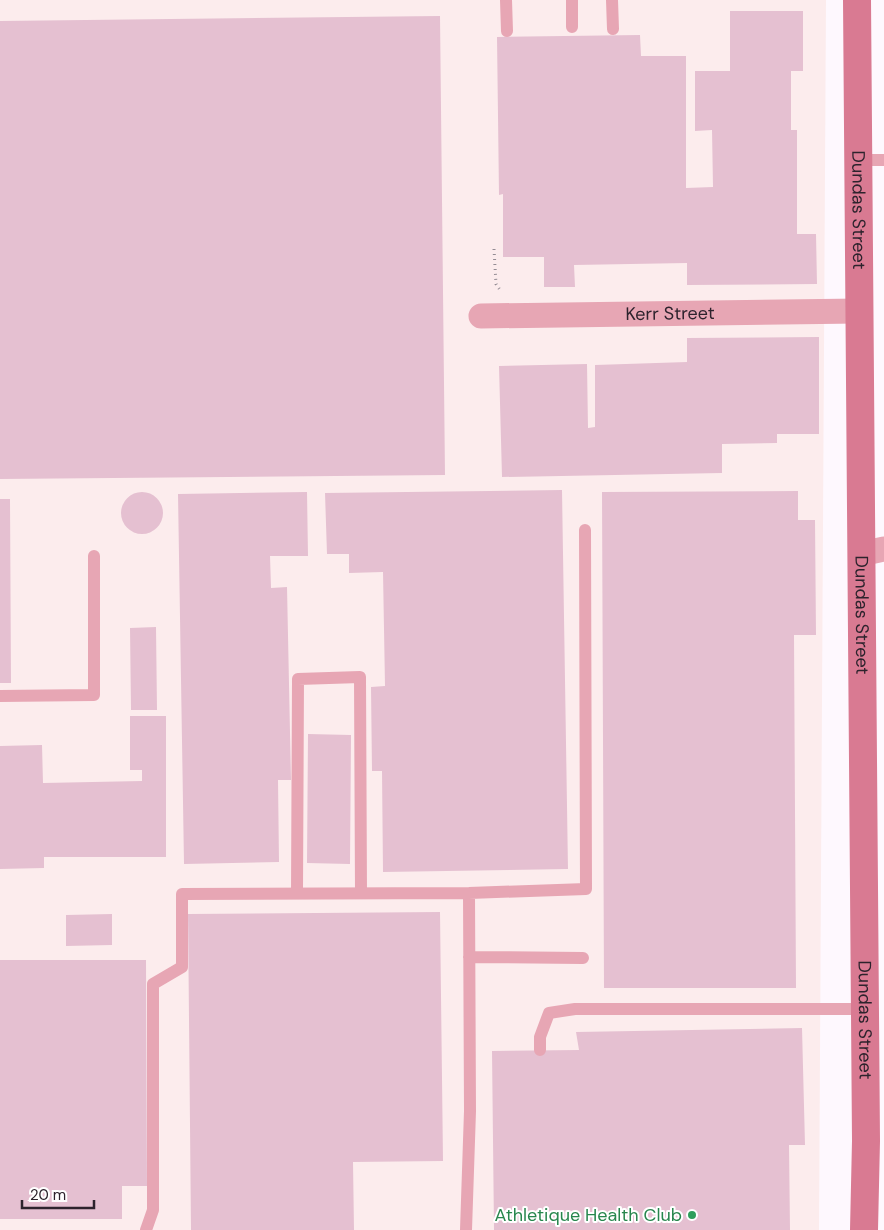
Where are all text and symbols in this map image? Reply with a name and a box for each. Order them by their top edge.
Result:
street label: Dundas Street [846,150,871,270]
street label: Kerr Street [625,301,715,326]
street label: Dundas Street [849,555,874,675]
street label: Dundas Street [853,960,878,1080]
scale bar [22,1178,95,1210]
text: 20 m [30,1185,66,1205]
place label: Athletique Health Club [494,1203,682,1227]
marker: Athletique Health Club [686,1209,698,1221]

